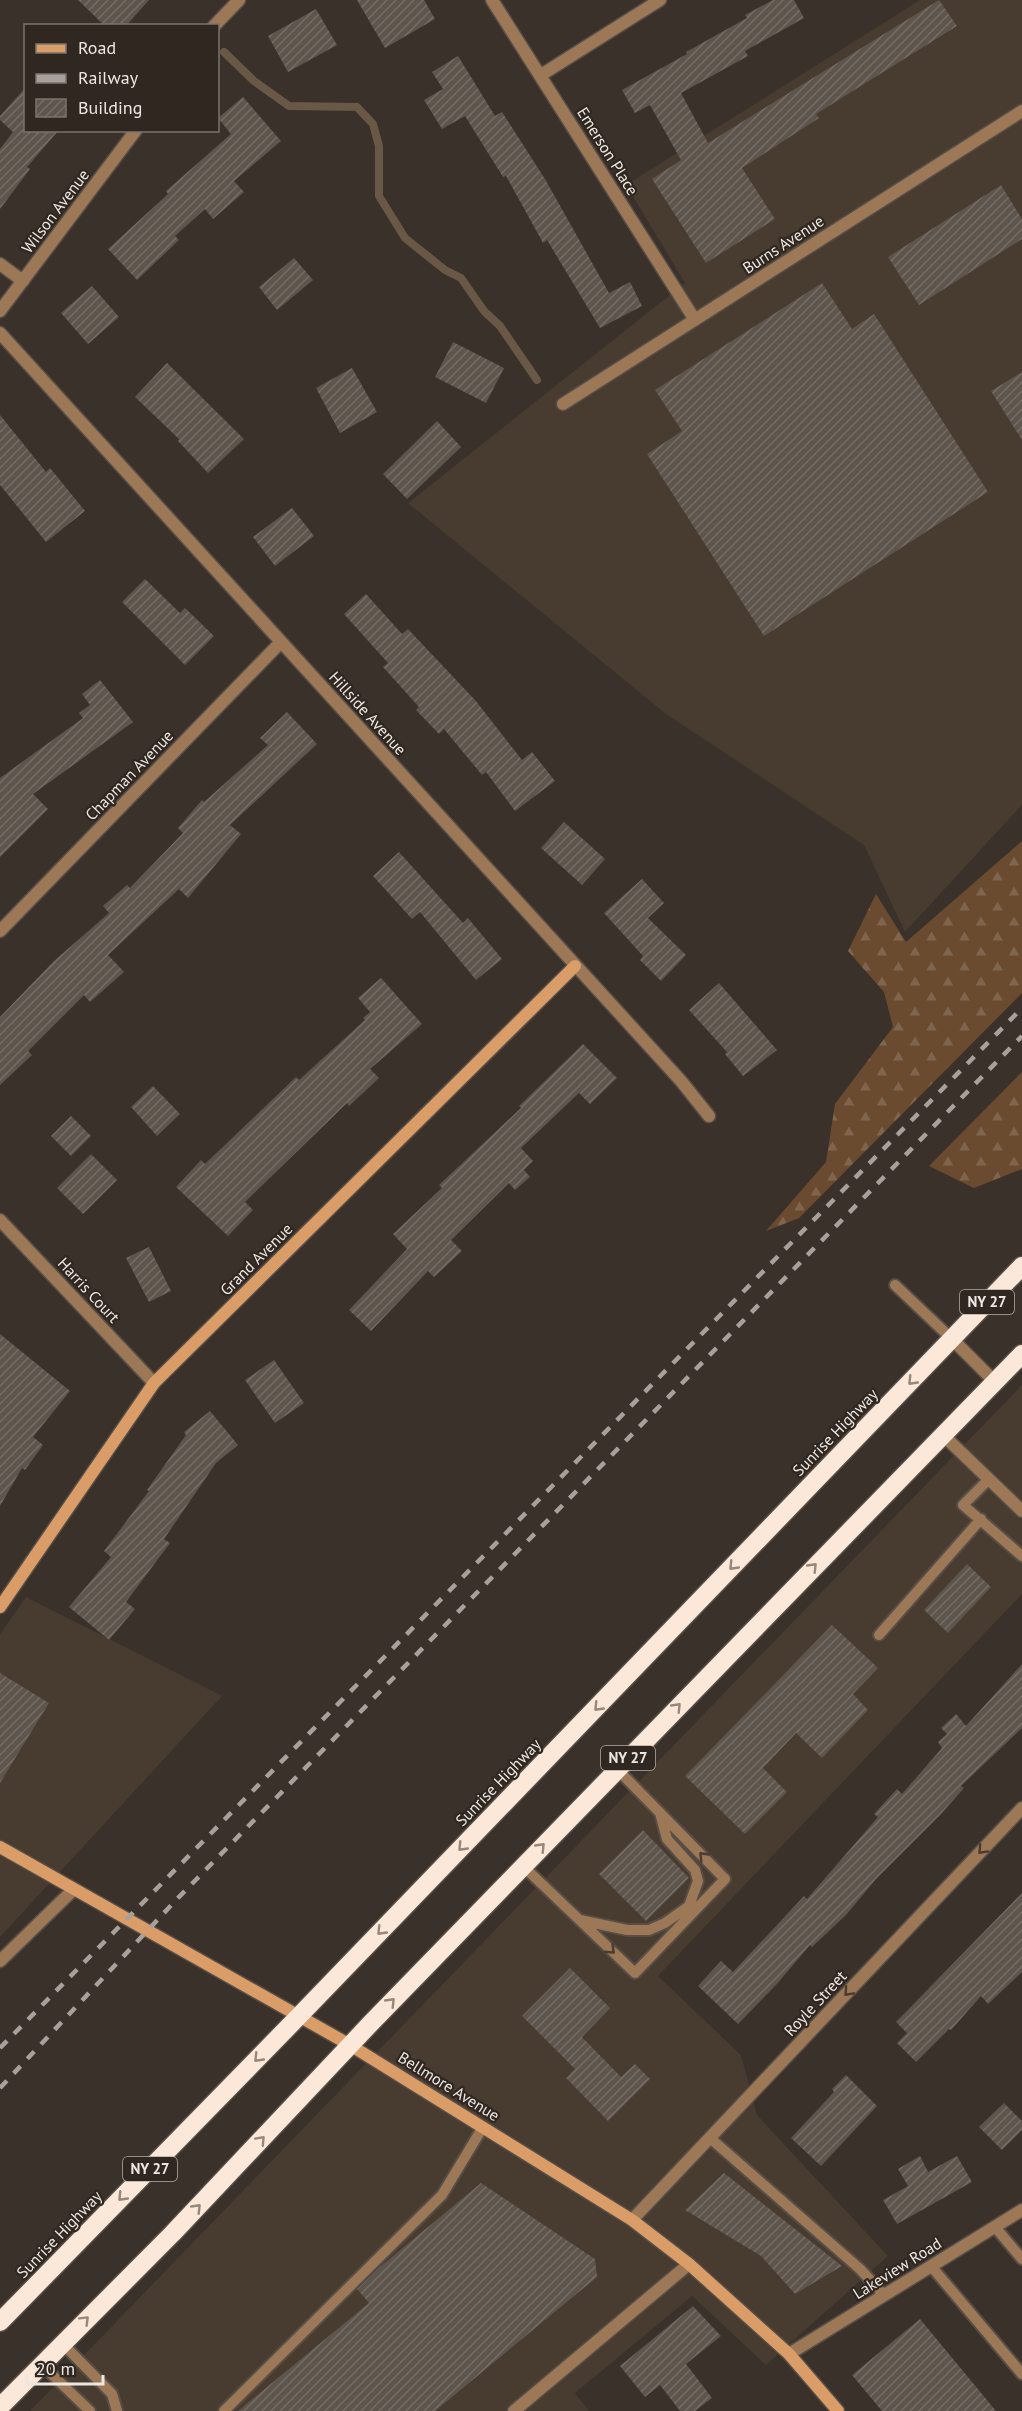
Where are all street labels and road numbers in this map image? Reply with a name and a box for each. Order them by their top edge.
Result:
street label: Emerson Place [573,103,643,199]
street label: Wilson Avenue [17,165,93,257]
street label: Burns Avenue [739,210,827,278]
street label: Hillside Avenue [325,667,411,759]
street label: Chapman Avenue [81,726,177,824]
street label: Grand Avenue [216,1219,296,1299]
street label: Harris Court [54,1253,125,1327]
road number: NY 27 [960,1290,1014,1314]
street label: Sunrise Highway [788,1384,882,1480]
street label: Sunrise Highway [451,1734,545,1830]
road number: NY 27 [601,1746,655,1770]
street label: Royle Street [780,1966,851,2040]
street label: Bellmore Avenue [395,2047,503,2125]
road number: NY 27 [123,2157,177,2181]
street label: Sunrise Highway [12,2186,106,2282]
street label: Lakeview Road [849,2233,945,2303]

